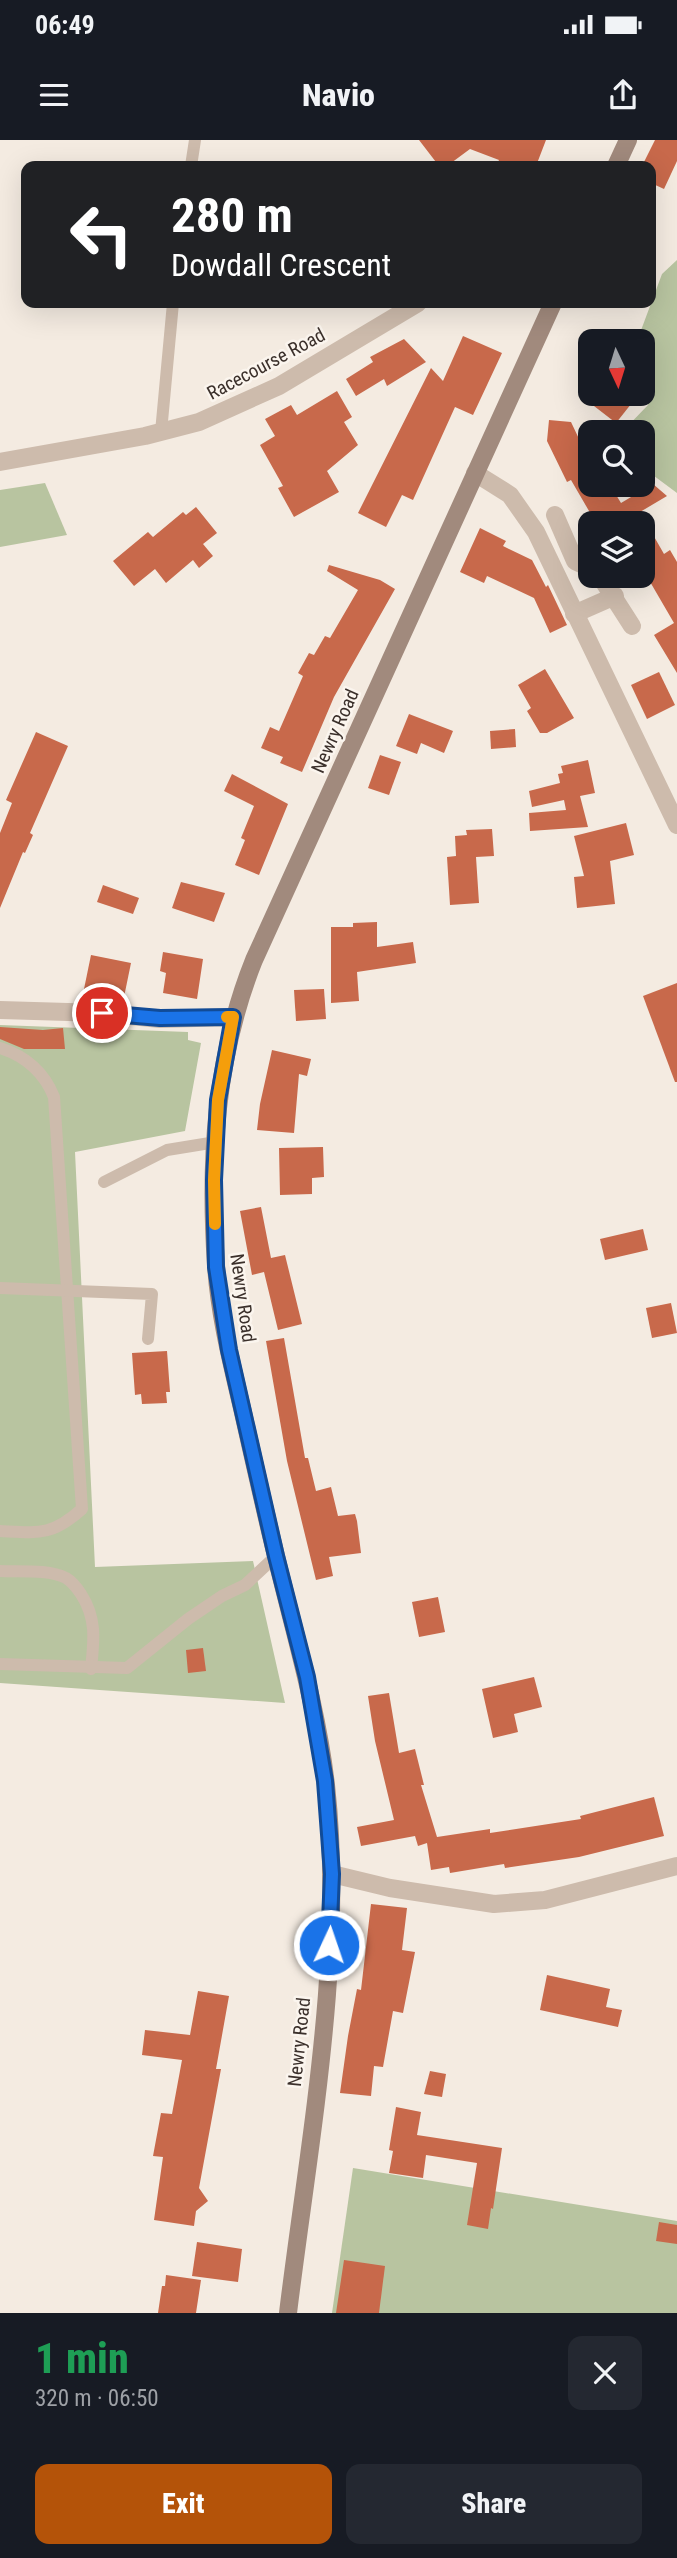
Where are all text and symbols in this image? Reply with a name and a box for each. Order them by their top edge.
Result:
text: 06:49 [35,10,95,40]
icon: menu [35,76,73,114]
text: Navio [302,76,375,114]
icon: share [604,76,642,114]
text: 280 m [171,187,293,244]
icon: left [56,189,147,280]
text: Dowdall Crescent [171,246,391,284]
street label: Racecourse Road [203,323,329,405]
north arrow [578,329,654,406]
map controls [578,329,655,588]
button: search [578,420,655,497]
button: layers [578,511,655,588]
street label: Newry Road [306,685,364,777]
pin [72,983,132,1043]
icon: arrive [83,994,121,1032]
street label: Newry Road [225,1252,261,1344]
position arrow [292,1908,366,1982]
street label: Newry Road [283,1996,315,2088]
text: 1 min [35,2334,129,2383]
button: close [568,2336,642,2410]
text: 320 m · 06:50 [35,2385,159,2412]
button: Exit [35,2464,332,2544]
button: Share [346,2464,642,2544]

